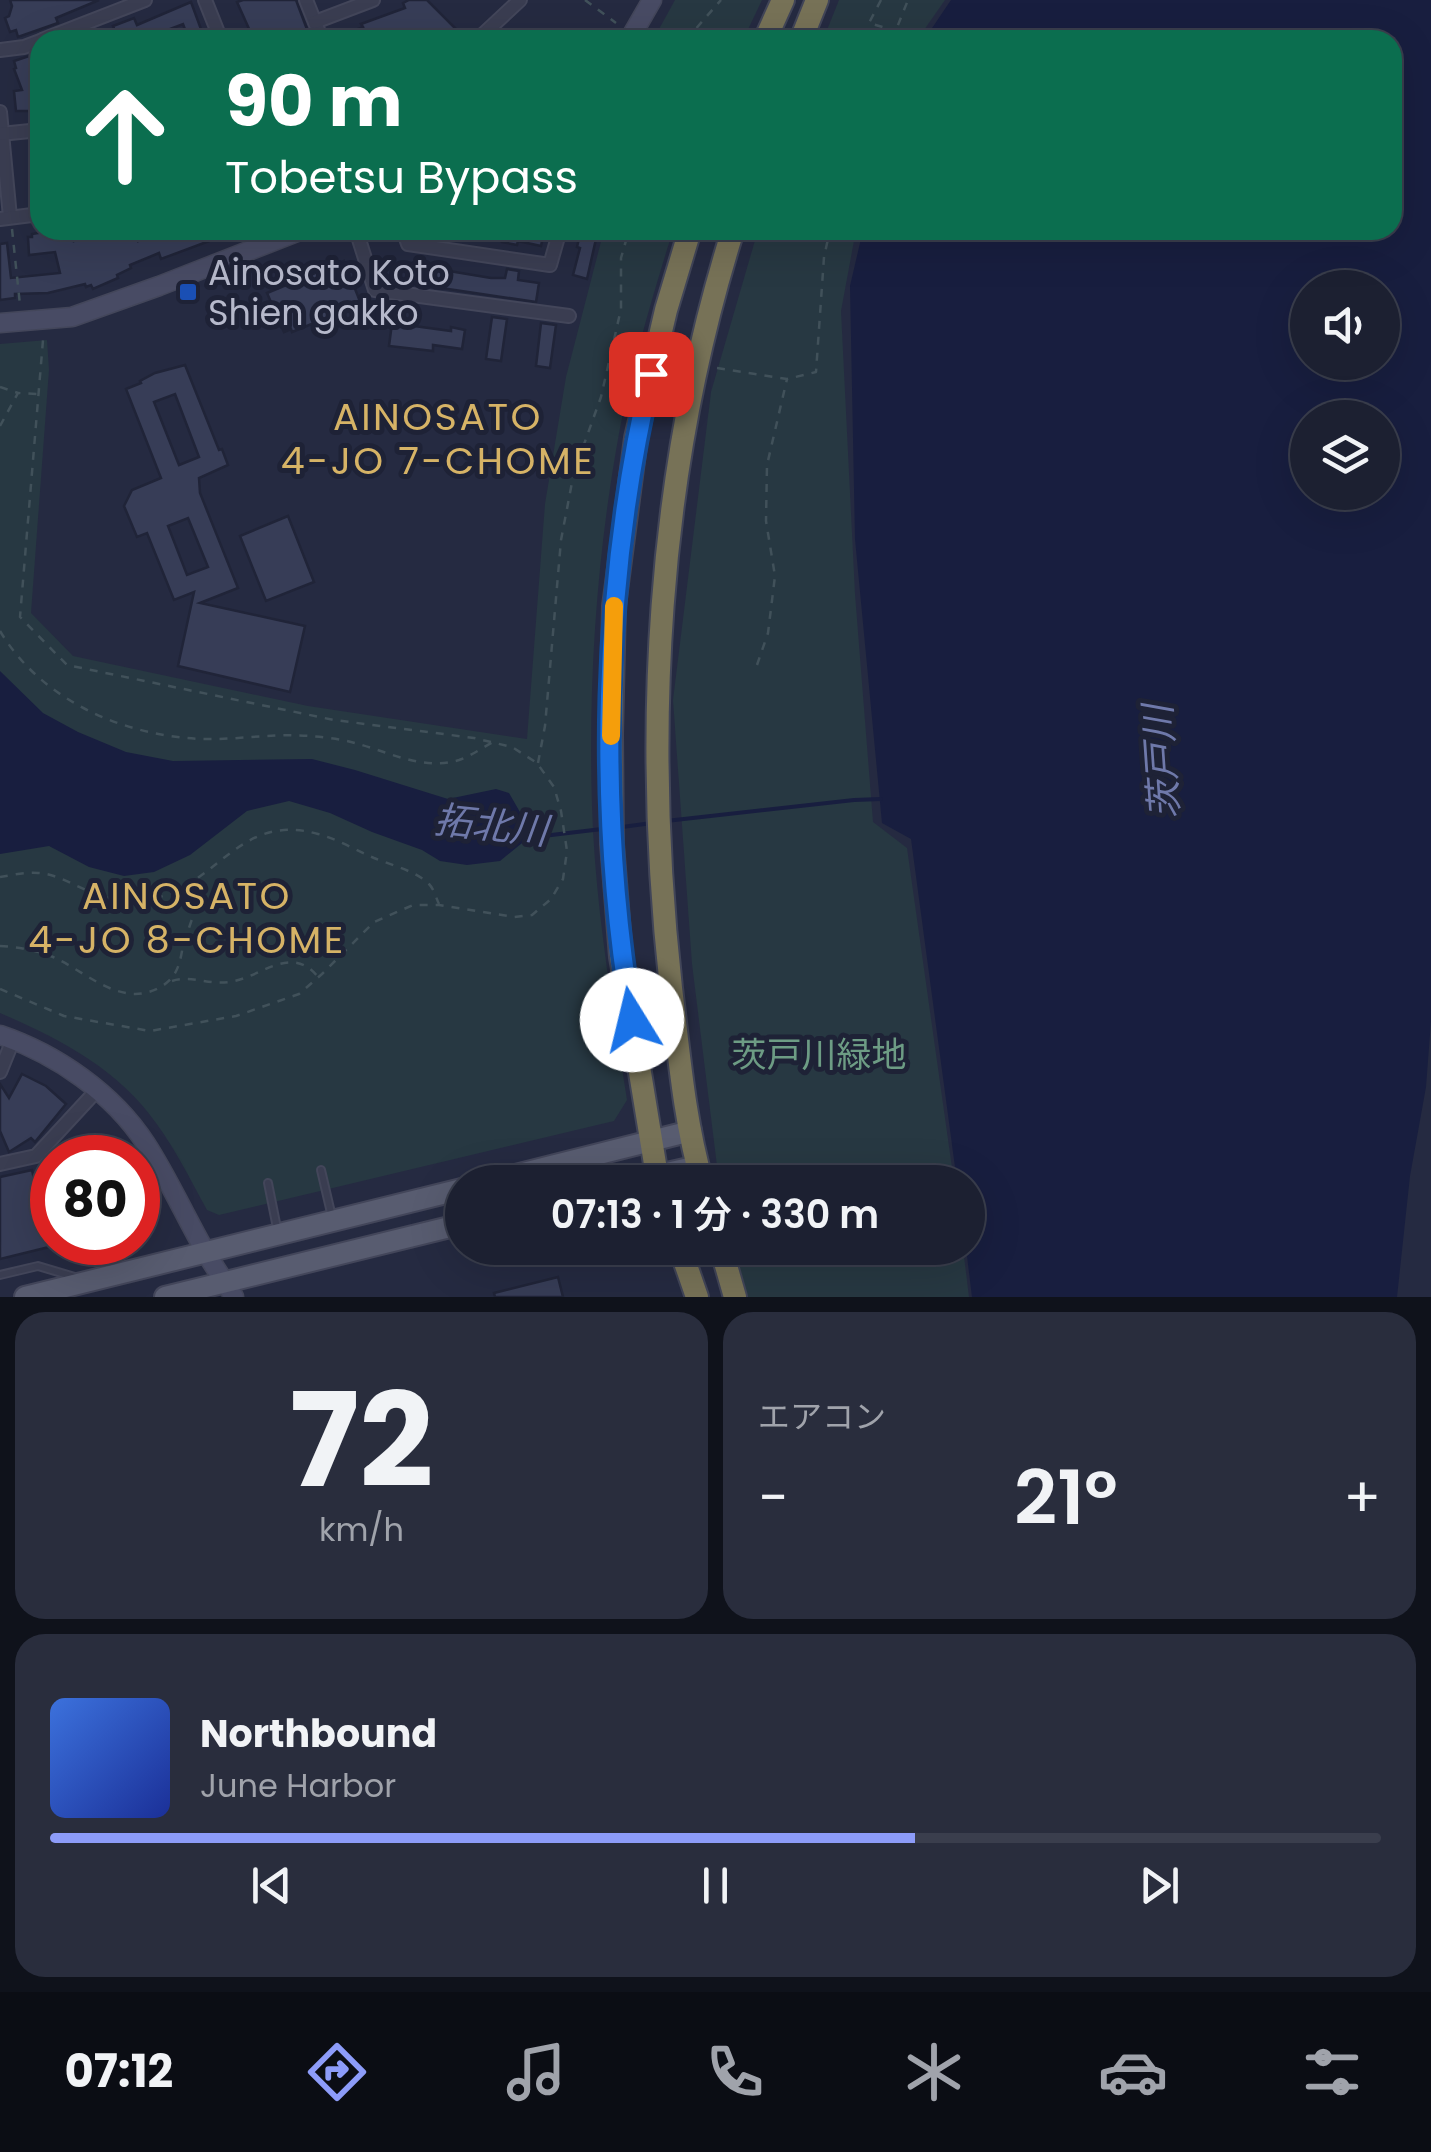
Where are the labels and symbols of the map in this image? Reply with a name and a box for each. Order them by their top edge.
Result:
place label: Ainosato Koto Shien gakko [208,248,450,337]
marker: Ainosato Koto Shien gakko [177,281,199,303]
pin [609,332,694,417]
district label: AINOSATO 4-JO 7-CHOME [281,390,595,487]
water label: 茨戸川 [1130,699,1191,821]
water label: 拓北川 [432,793,554,858]
district label: AINOSATO 4-JO 8-CHOME [28,869,346,966]
position arrow [580,968,684,1072]
park label: 茨戸川緑地 [731,1030,907,1079]
speed limit sign: 80 [30,1135,160,1265]

